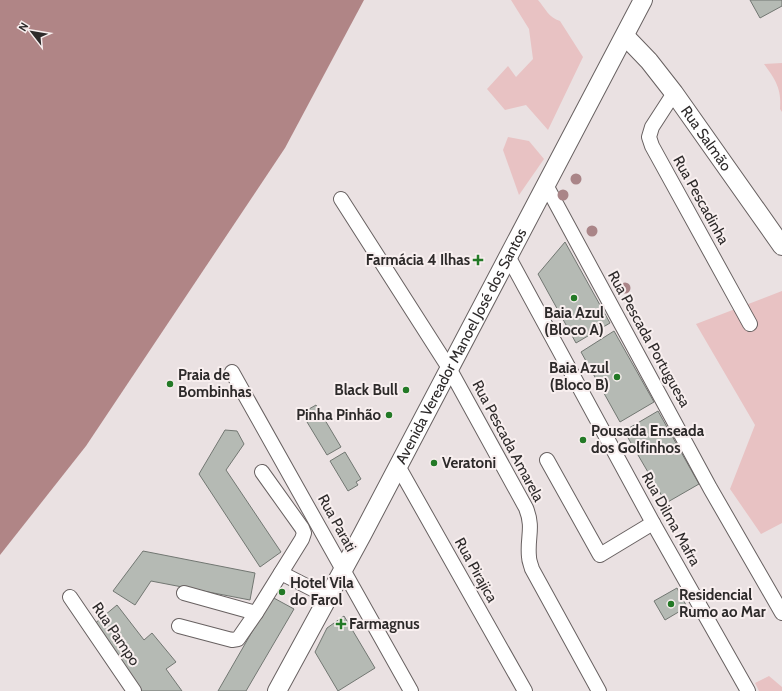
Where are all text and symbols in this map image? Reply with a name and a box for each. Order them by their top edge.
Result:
north arrow [12,12,52,52]
text: N [15,20,31,34]
street label: Rua Salmão [677,103,735,175]
street label: Rua Pescadinha [669,152,733,248]
street label: Avenida Vereador Manoel José dos Santos [392,225,531,467]
place label: Farmácia 4 Ilhas [366,251,470,269]
marker: Farmácia 4 Ilhas [473,255,483,265]
street label: Rua Pescada Portuguesa [604,268,694,411]
marker: Baia Azul (Bloco A) [569,293,579,303]
place label: Baia Azul (Bloco A) [544,304,604,339]
place label: Baia Azul (Bloco B) [549,359,609,394]
place label: Praia de Bombinhas [178,366,252,401]
marker: Baia Azul (Bloco B) [612,372,622,382]
street label: Rua Pescada Amarela [468,377,548,506]
marker: Praia de Bombinhas [165,379,175,389]
place label: Black Bull [334,381,398,399]
marker: Black Bull [401,385,411,395]
place label: Pinha Pinhão [296,406,381,424]
marker: Pinha Pinhão [384,410,394,420]
place label: Pousada Enseada dos Golfinhos [591,422,705,457]
marker: Pousada Enseada dos Golfinhos [578,435,588,445]
place label: Veratoni [442,454,496,472]
marker: Veratoni [429,458,439,468]
street label: Rua Dilma Mafra [638,469,705,570]
street label: Rua Parati [314,491,360,555]
street label: Rua Pirajica [451,535,502,606]
place label: Hotel Vila do Farol [290,574,354,609]
place label: Residencial Rumo ao Mar [679,586,766,621]
marker: Hotel Vila do Farol [277,587,287,597]
street label: Rua Pampo [88,599,144,669]
marker: Residencial Rumo ao Mar [666,599,676,609]
place label: Farmagnus [349,615,420,633]
marker: Farmagnus [336,619,346,629]

